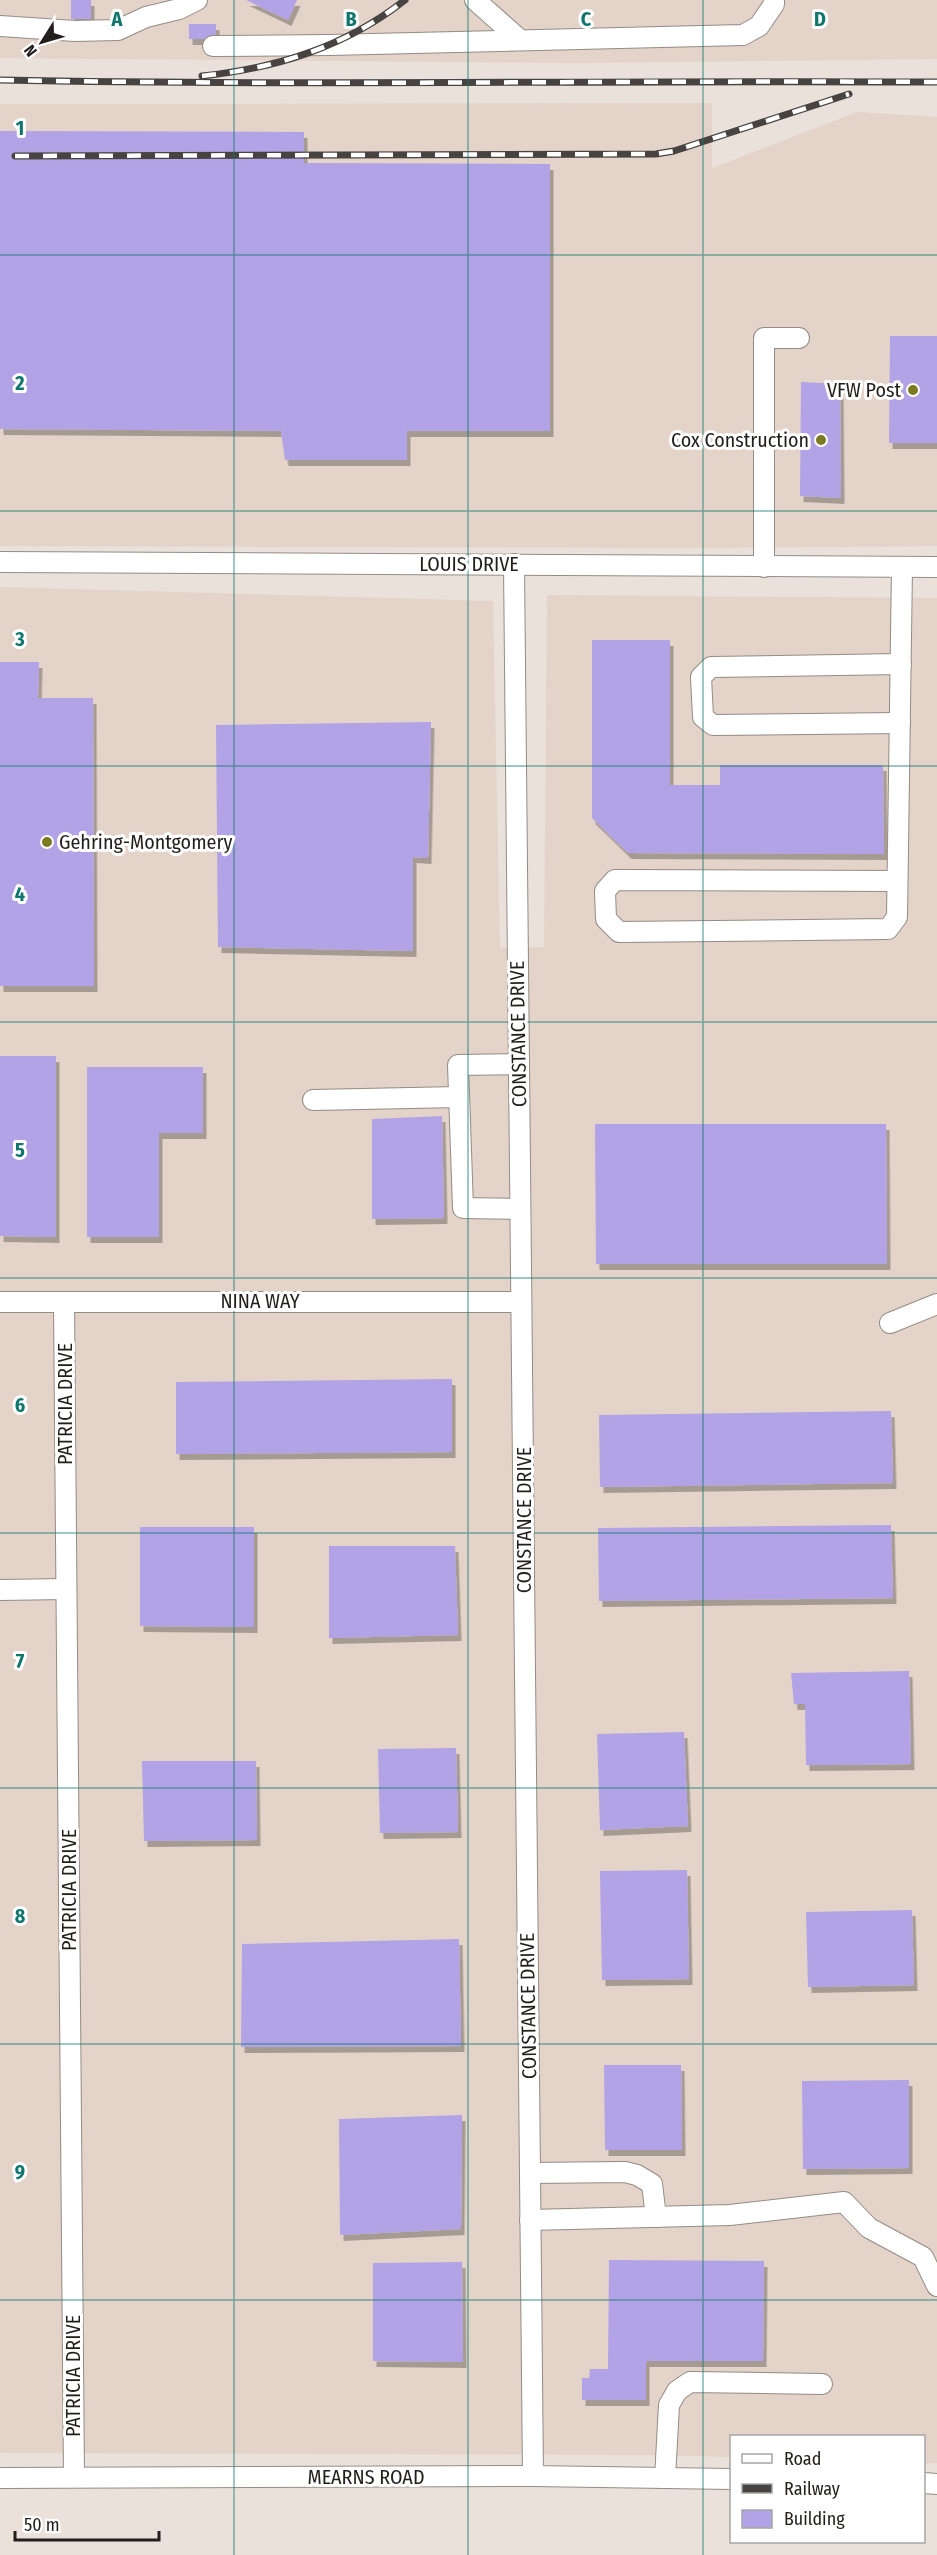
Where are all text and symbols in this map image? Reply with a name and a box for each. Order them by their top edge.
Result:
text: A [111,7,124,31]
text: B [345,7,357,31]
text: C [581,7,592,31]
text: D [814,7,826,31]
north arrow [12,12,72,72]
text: N [20,41,41,60]
text: 1 [16,116,24,140]
text: 2 [14,371,25,395]
place label: VFW Post [827,378,901,402]
marker: VFW Post [906,383,920,397]
place label: Cox Construction [671,428,809,452]
marker: Cox Construction [814,433,828,447]
street label: LOUIS DRIVE [419,552,519,576]
text: 3 [14,627,25,651]
place label: Gehring-Montgomery [59,830,232,854]
marker: Gehring-Montgomery [40,835,54,849]
text: 4 [15,882,25,906]
street label: CONSTANCE DRIVE [505,961,531,1107]
text: 5 [15,1138,25,1162]
street label: NINA WAY [220,1289,300,1313]
street label: PATRICIA DRIVE [53,1343,77,1465]
text: 6 [15,1393,25,1417]
street label: CONSTANCE DRIVE [512,1447,536,1593]
text: 7 [16,1649,25,1673]
street label: PATRICIA DRIVE [57,1829,81,1951]
text: 8 [15,1904,26,1928]
street label: CONSTANCE DRIVE [515,1933,541,2079]
text: 9 [15,2160,25,2184]
street label: PATRICIA DRIVE [61,2315,85,2437]
legend [730,2435,925,2543]
text: Road [784,2448,821,2470]
street label: MEARNS ROAD [308,2465,425,2489]
text: Railway [784,2478,840,2500]
scale bar [15,2504,159,2542]
text: Building [784,2508,845,2530]
text: 50 m [24,2514,60,2536]

